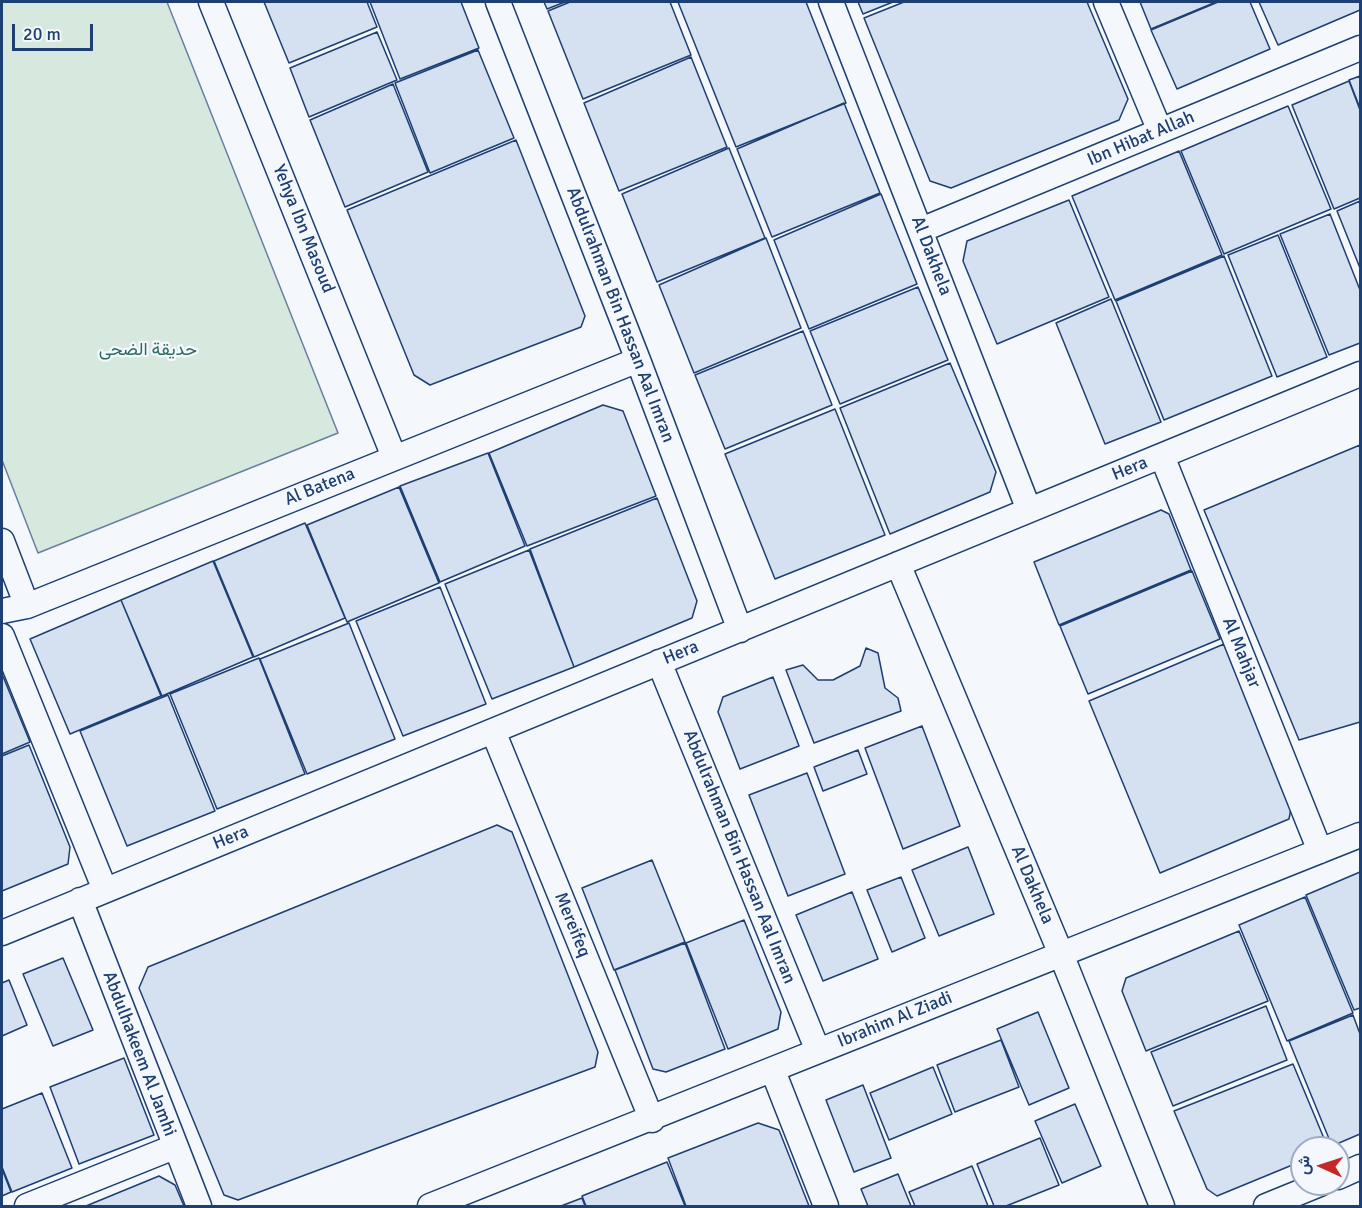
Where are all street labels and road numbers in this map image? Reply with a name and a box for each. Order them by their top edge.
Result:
street label: Ibn Hibat Allah [1084,107,1198,171]
street label: Yehya Ibn Masoud [267,162,339,296]
street label: Abdulrahman Bin Hassan Aal Imran [561,184,679,446]
street label: Al Dakhela [906,213,956,299]
street label: Hera [1109,452,1151,486]
street label: Al Batena [282,463,358,511]
street label: Al Mahjar [1217,615,1265,691]
street label: Hera [660,636,702,670]
street label: Abdulrahman Bin Hassan Aal Imran [678,727,800,987]
street label: Hera [210,821,252,855]
street label: Al Dakhela [1006,843,1058,927]
street label: Mereifeq [549,889,595,961]
street label: Abdulhakeem Al Jamhi [98,968,180,1140]
street label: Ibrahim Al Ziadi [834,987,956,1053]

